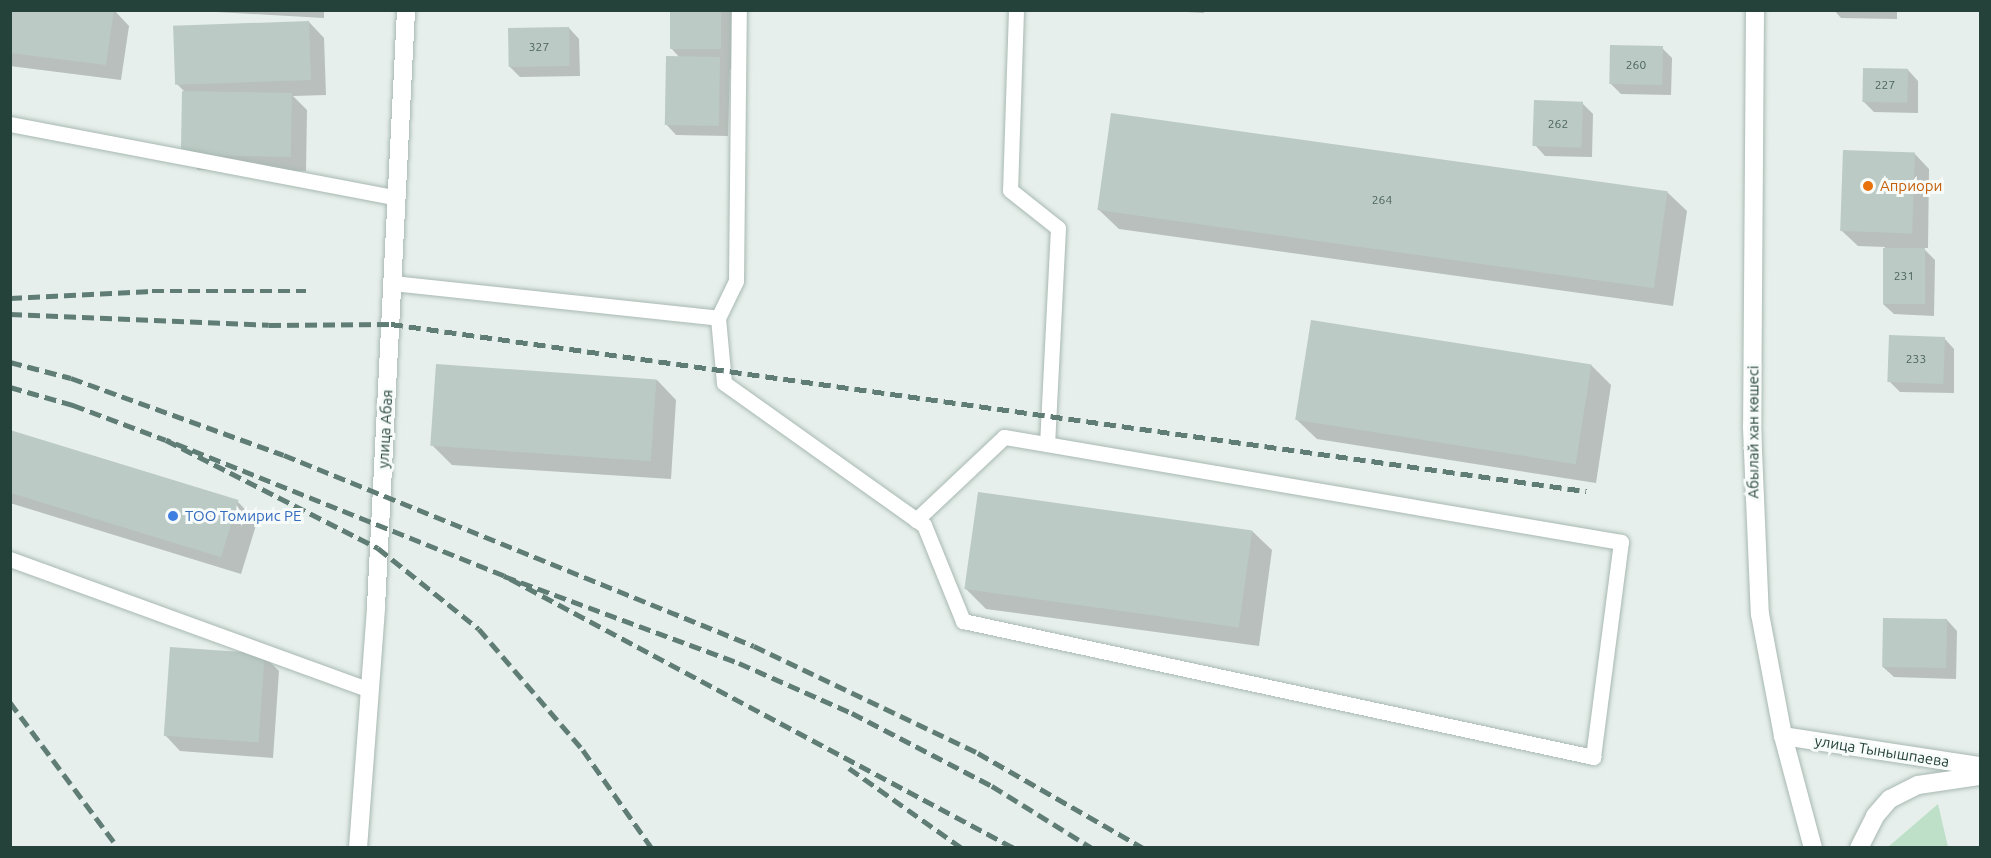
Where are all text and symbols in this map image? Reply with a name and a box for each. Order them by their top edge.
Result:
house number: 327 [529,40,549,54]
house number: 260 [1626,58,1646,72]
house number: 227 [1875,78,1895,92]
house number: 262 [1548,117,1568,131]
place label: Априори [1880,177,1942,195]
marker: Априори [1861,179,1875,193]
house number: 264 [1372,193,1392,207]
house number: 231 [1894,269,1914,283]
house number: 233 [1906,352,1926,366]
street label: Абылай хан көшесі [1744,365,1762,499]
street label: улица Абая [374,389,396,469]
place label: ТОО Томирис РЕ [185,507,301,525]
marker: ТОО Томирис РЕ [166,509,180,523]
street label: улица Тынышпаева [1814,731,1950,771]

